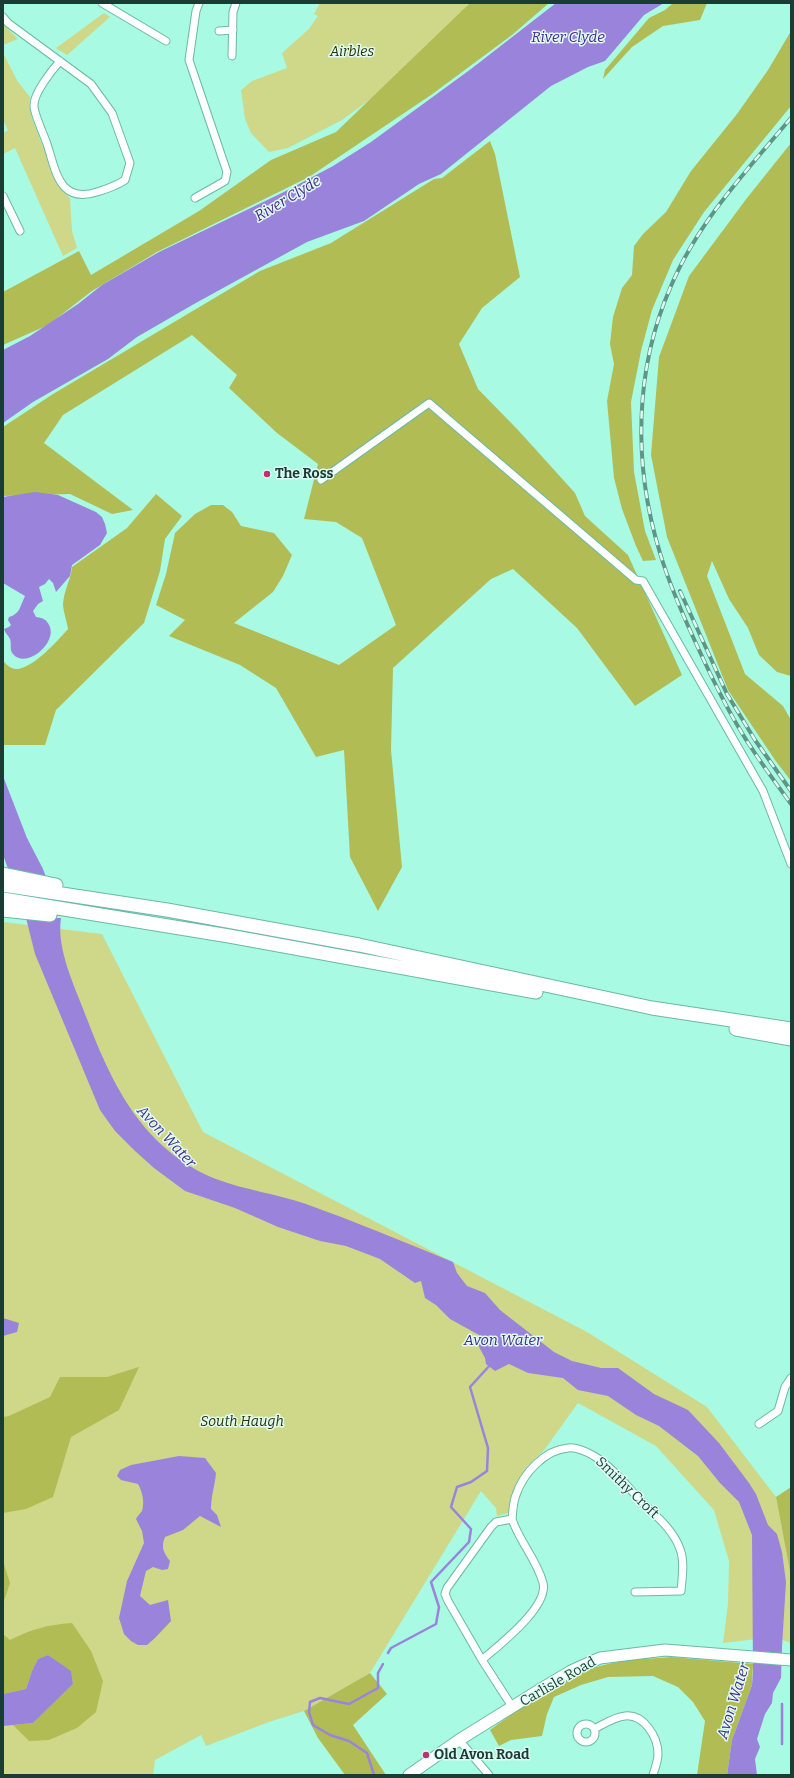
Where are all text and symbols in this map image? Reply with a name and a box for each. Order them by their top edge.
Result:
water label: River Clyde [531,29,605,47]
park label: Airbles [330,44,374,60]
water label: River Clyde [252,172,324,226]
place label: The Ross [275,466,333,482]
marker: The Ross [262,469,272,479]
water label: Avon Water [133,1102,199,1172]
water label: Avon Water [464,1332,542,1350]
park label: South Haugh [200,1414,284,1430]
street label: Smithy Croft [592,1454,662,1522]
street label: Carlisle Road [517,1654,599,1710]
water label: Avon Water [714,1661,754,1741]
place label: Old Avon Road [434,1747,530,1763]
marker: Old Avon Road [421,1750,431,1760]

